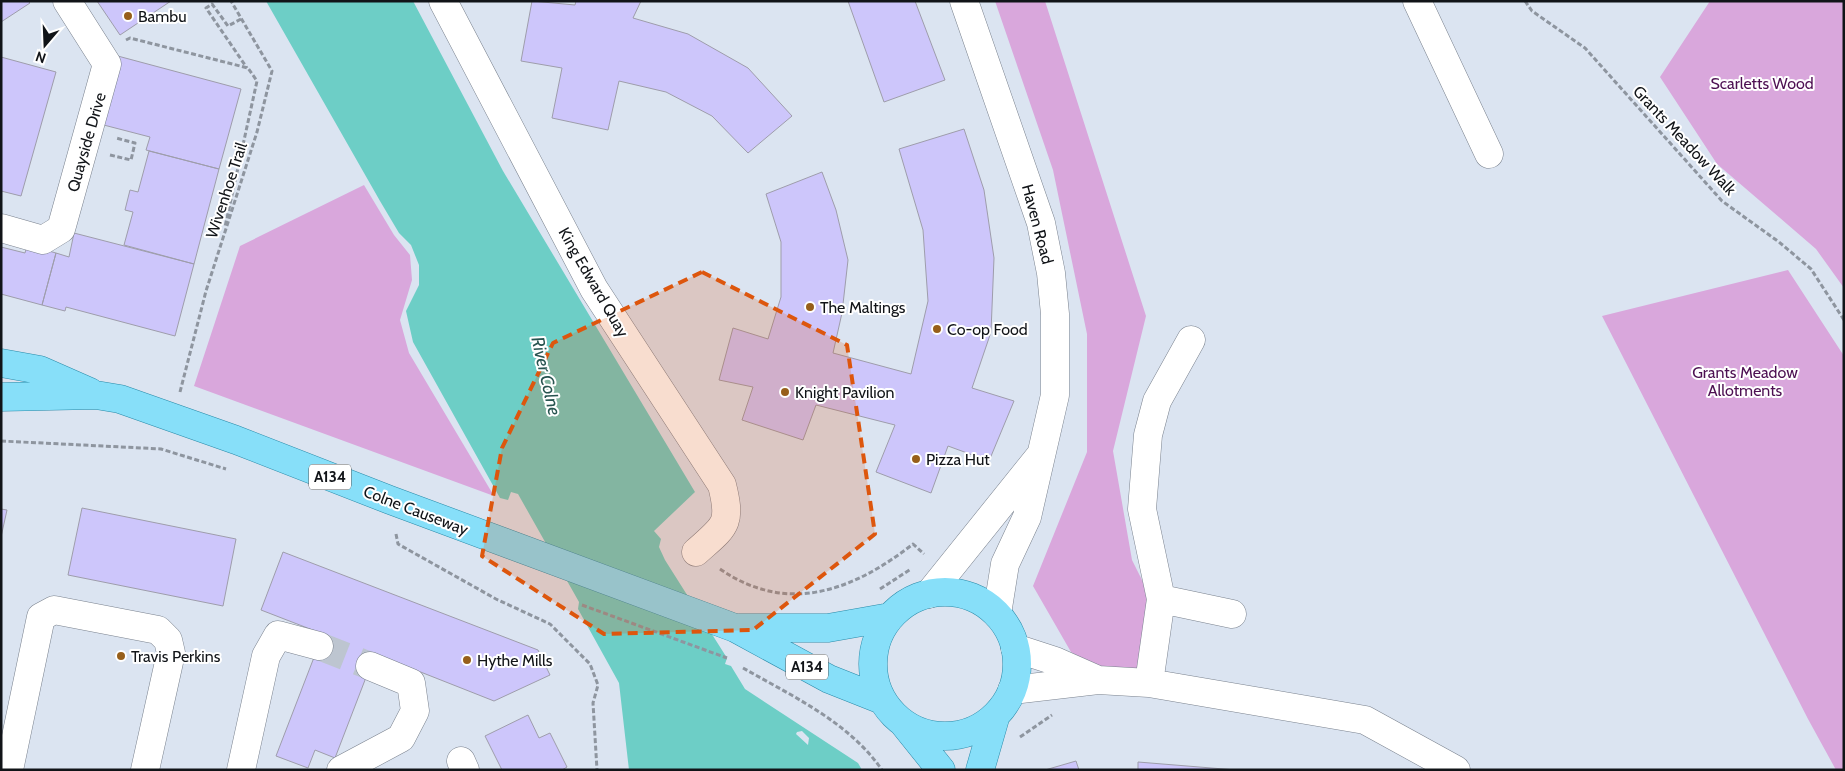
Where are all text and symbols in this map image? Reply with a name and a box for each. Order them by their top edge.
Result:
place label: Bambu [138,7,187,26]
marker: Bambu [122,10,134,22]
north arrow [20,20,70,70]
text: N [33,47,48,67]
park label: Scarletts Wood [1710,74,1814,93]
street label: Grants Meadow Walk [1629,82,1741,199]
street label: Quayside Drive [63,90,110,194]
street label: Wivenhoe Trail [202,140,251,240]
street label: Haven Road [1018,182,1057,266]
street label: King Edward Quay [554,224,633,340]
place label: The Maltings [820,298,906,317]
marker: The Maltings [804,301,816,313]
place label: Co-op Food [947,320,1028,339]
marker: Co-op Food [931,323,943,335]
water label: River Colne [526,335,566,417]
park label: Grants Meadow Allotments [1692,363,1798,400]
place label: Knight Pavilion [795,383,894,402]
marker: Knight Pavilion [779,386,791,398]
place label: Pizza Hut [926,450,990,469]
marker: Pizza Hut [910,453,922,465]
road number: A134 [309,464,351,490]
street label: Colne Causeway [361,482,471,539]
place label: Travis Perkins [131,647,221,666]
marker: Travis Perkins [115,650,127,662]
place label: Hythe Mills [477,651,553,670]
marker: Hythe Mills [461,654,473,666]
road number: A134 [786,654,828,680]

